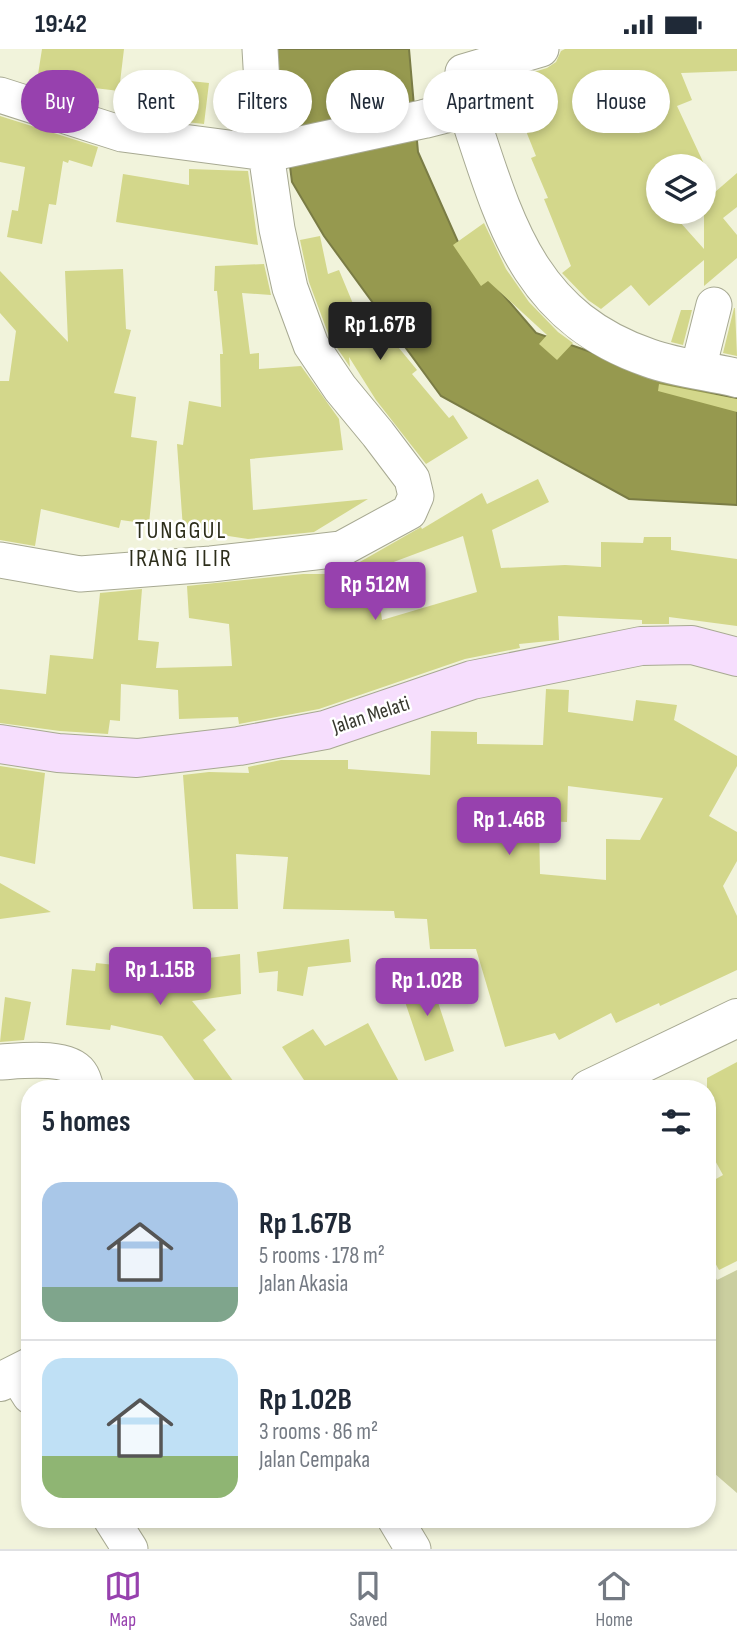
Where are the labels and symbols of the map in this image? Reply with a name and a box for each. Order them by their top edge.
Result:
pin: Rp 1.67B [308,303,452,362]
district label: TUNGGUL IRANG ILIR [129,516,233,573]
pin: Rp 512M [310,563,440,622]
street label: Jalan Melati [328,691,413,740]
pin: Rp 1.46B [437,797,581,857]
pin: Rp 1.15B [88,947,232,1007]
pin: Rp 1.02B [355,958,499,1018]

